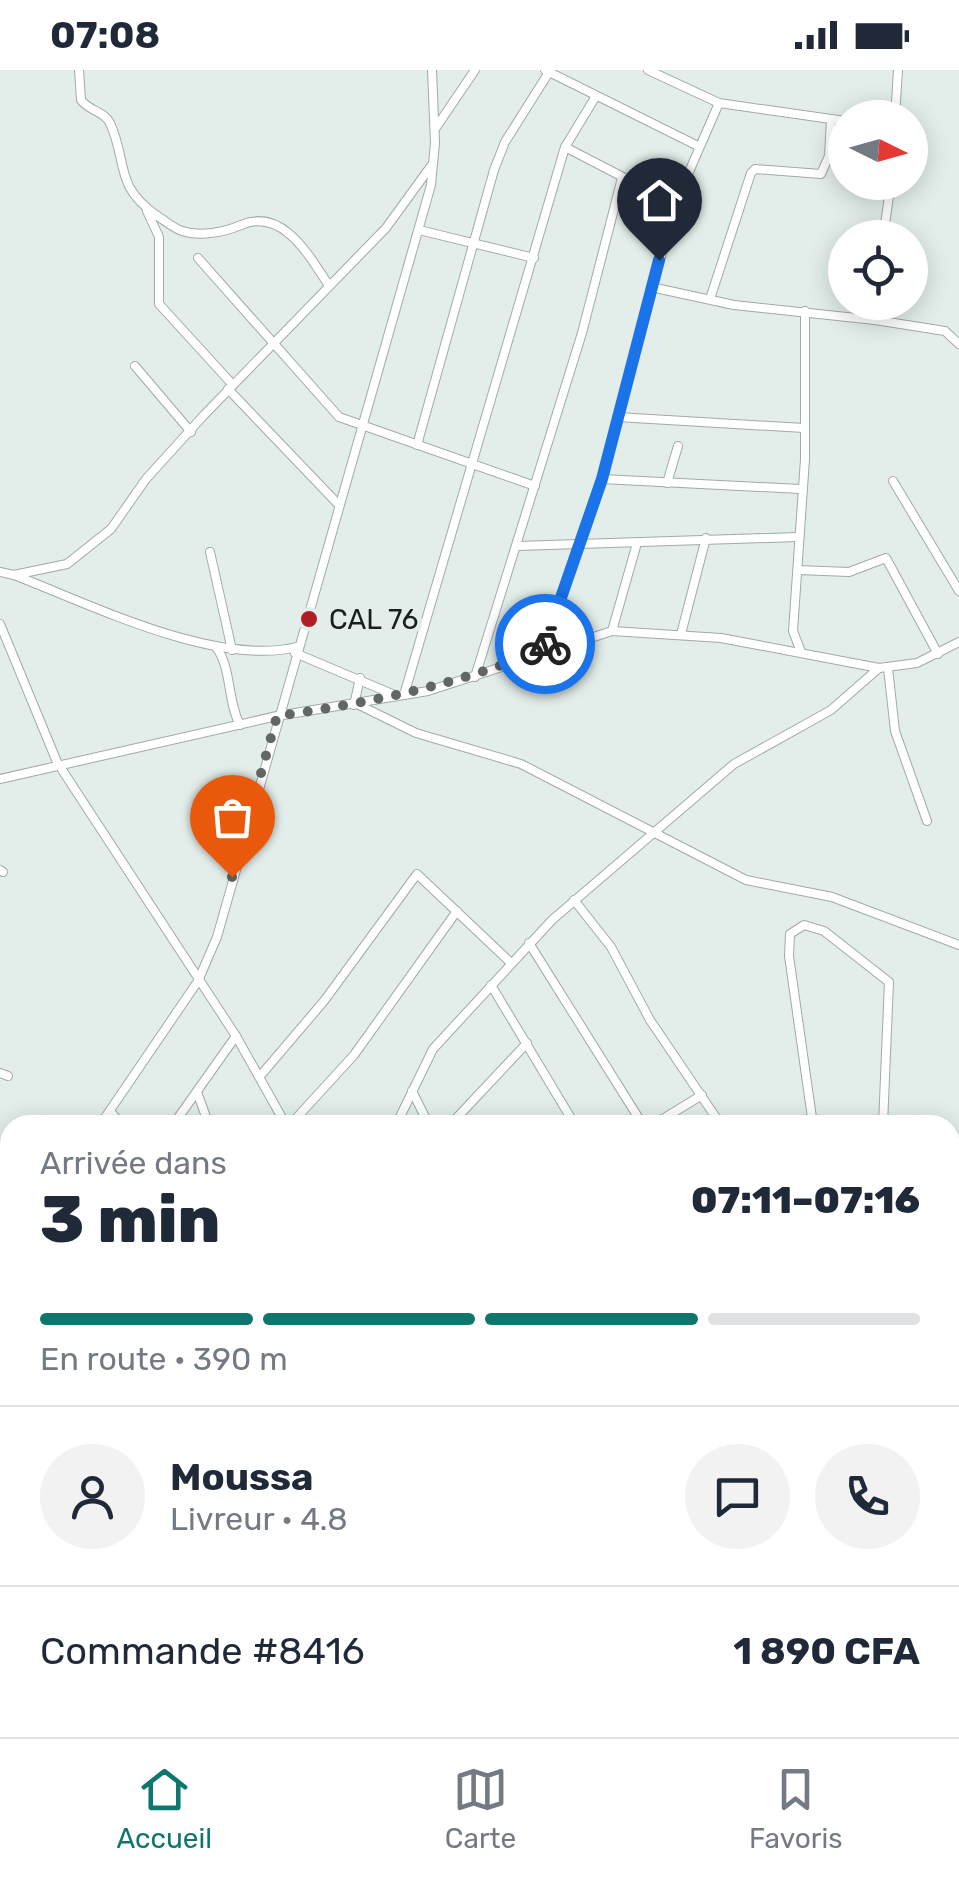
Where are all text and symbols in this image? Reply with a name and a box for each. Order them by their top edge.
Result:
text: 07:08 [50,12,160,58]
north arrow [828,100,928,200]
map controls [828,100,928,320]
pin [617,158,702,261]
icon: home [632,173,687,228]
button: locate [828,220,928,320]
courier [495,594,595,694]
place label: CAL 76 [329,603,419,636]
marker: CAL 76 [298,608,320,630]
icon: bike [518,617,573,672]
pin [190,775,275,878]
icon: bag [205,790,260,845]
text: Arrivée dans [40,1144,227,1182]
text: 07:11–07:16 [691,1177,920,1223]
text: 3 min [40,1181,220,1258]
text: En route · 390 m [40,1340,288,1378]
button: person [40,1444,145,1549]
button: chat [685,1444,790,1549]
button: phone [815,1444,920,1549]
text: Moussa [170,1454,314,1500]
text: Livreur · 4.8 [170,1500,348,1538]
text: Commande #8416 [40,1628,365,1674]
text: 1 890 CFA [733,1628,920,1674]
tab: Accueil [116,1762,212,1855]
tab: Carte [445,1762,516,1855]
tab: Favoris [749,1762,843,1855]

